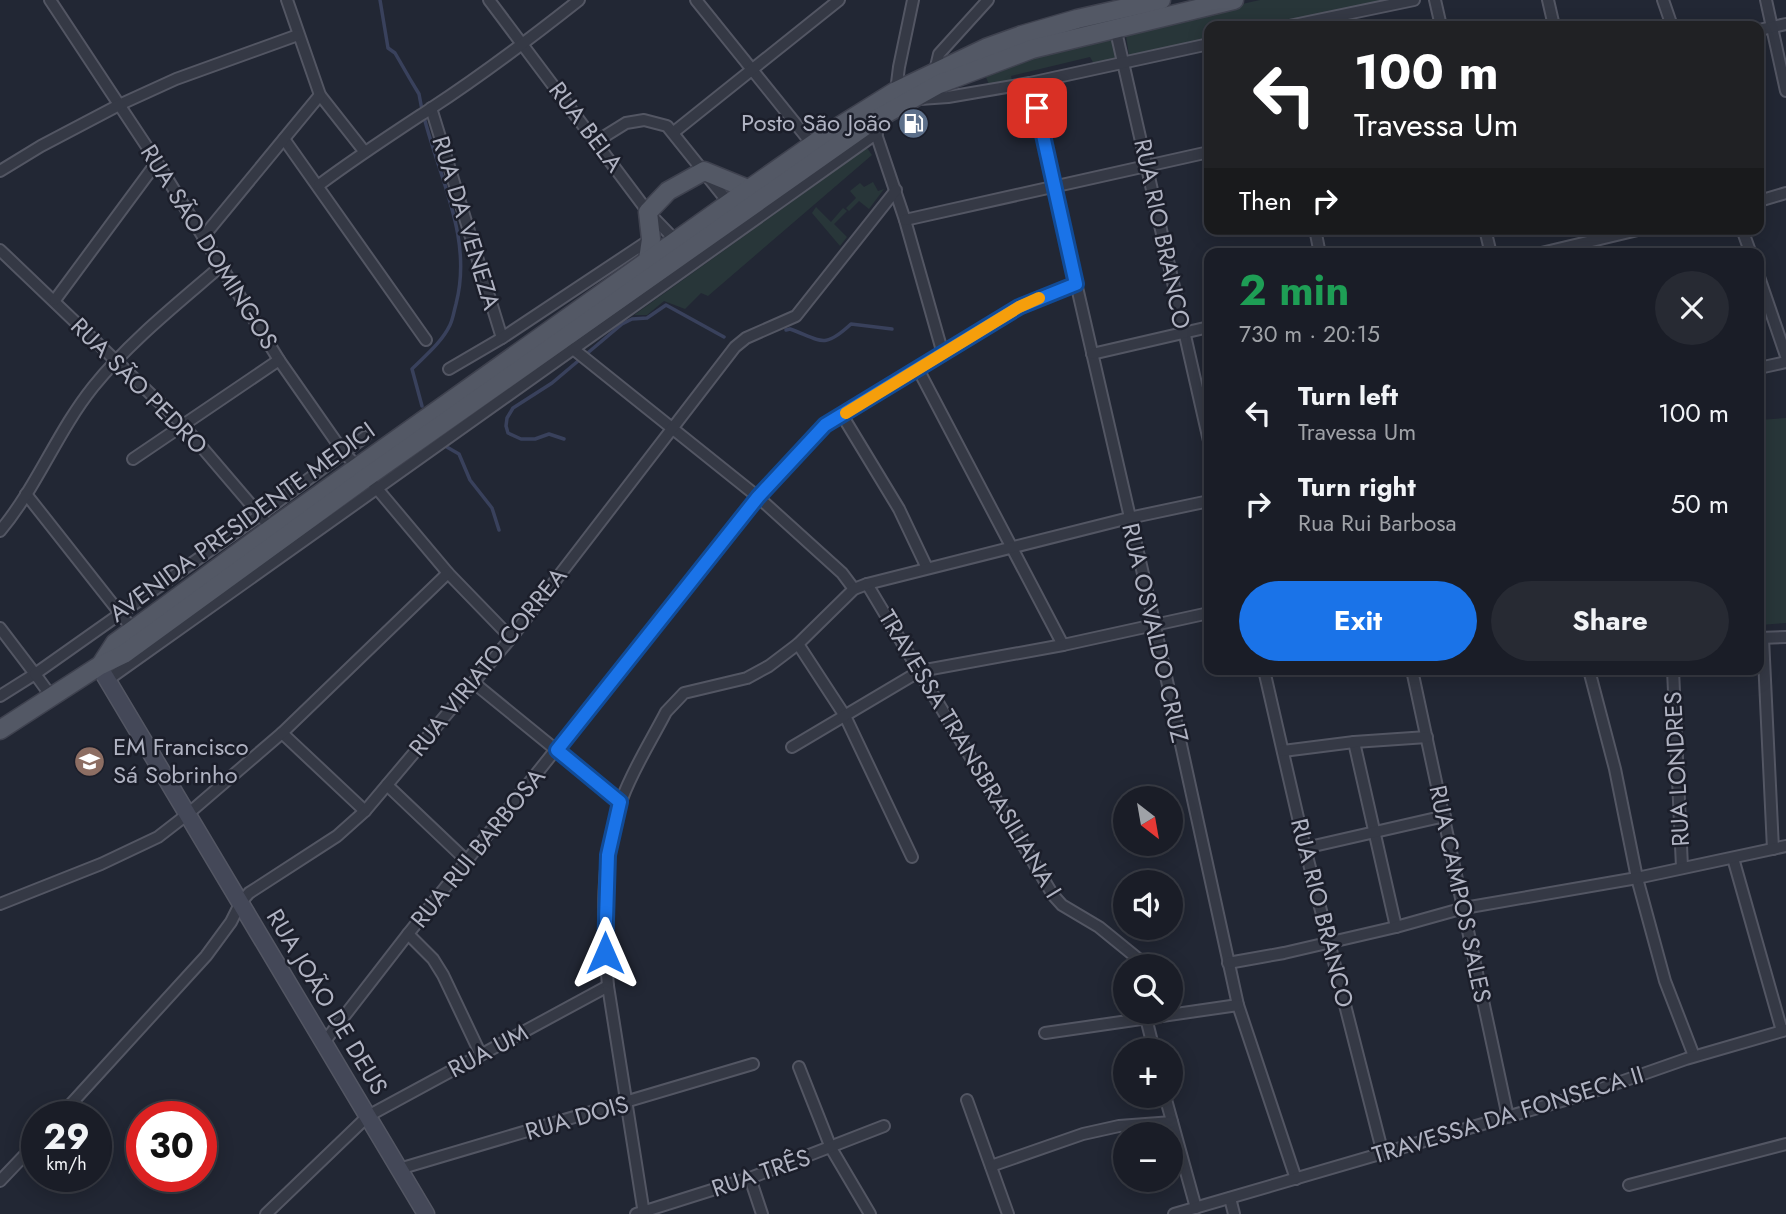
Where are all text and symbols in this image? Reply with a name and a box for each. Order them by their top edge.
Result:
text: 100 m [1354,37,1499,107]
icon: left [1239,49,1330,140]
street label: RUA BELA [541,74,632,179]
pin [1007,78,1067,138]
icon: arrive [1018,89,1056,127]
text: Travessa Um [1354,102,1518,148]
place label: Posto São João [741,105,891,140]
fuel station icon: Posto São João [897,106,931,140]
street label: RUA DA VENEZA [423,132,510,314]
street label: RUA RIO BRANCO [1125,136,1200,332]
street label: RUA SÃO DOMINGOS [132,137,287,356]
text: Then [1239,182,1292,220]
icon: right [1306,182,1344,220]
text: 2 min [1239,260,1349,321]
button: close [1655,271,1729,345]
street label: RUA SÃO PEDRO [63,309,216,462]
text: 730 m · 20:15 [1239,317,1380,351]
text: Turn left [1298,377,1398,415]
icon: left [1239,394,1277,432]
text: 100 m [1658,394,1729,432]
street label: AVENIDA PRESIDENTE MEDICI [101,413,382,630]
text: Travessa Um [1298,415,1416,449]
text: Turn right [1298,468,1416,506]
icon: right [1239,485,1277,523]
text: 50 m [1671,485,1729,523]
text: Rua Rui Barbosa [1298,506,1457,540]
street label: RUA OSVALDO CRUZ [1113,520,1198,746]
street label: RUA VIRIATO CORREA [400,560,575,764]
button: Exit [1239,581,1477,661]
button: Share [1491,581,1729,661]
street label: TRAVESSA TRANSBRASILIANA I [870,603,1071,904]
street label: RUA LONDRES [1655,691,1698,847]
place label: EM Francisco Sá Sobrinho [113,729,249,792]
school or university icon: EM Francisco Sá Sobrinho [73,744,107,778]
street label: RUA RUI BARBOSA [402,760,553,935]
street label: RUA CAMPOS SALES [1420,782,1501,1006]
north arrow [1113,786,1183,856]
map controls [1113,786,1183,1192]
street label: RUA RIO BRANCO [1282,815,1363,1011]
button: sound [1113,870,1183,940]
street label: RUA JOÃO DE DEUS [258,902,397,1101]
position arrow [568,916,642,990]
button: search [1113,954,1183,1024]
street label: RUA UM [442,1015,534,1086]
button: + [1113,1038,1183,1108]
street label: TRAVESSA DA FONSECA II [1368,1057,1648,1172]
street label: RUA DOIS [521,1086,633,1149]
speed limit sign: 30 [126,1101,217,1192]
text: 29 [43,1112,90,1162]
button: − [1113,1122,1183,1192]
street label: RUA TRÊS [707,1139,815,1206]
text: km/h [46,1151,87,1177]

